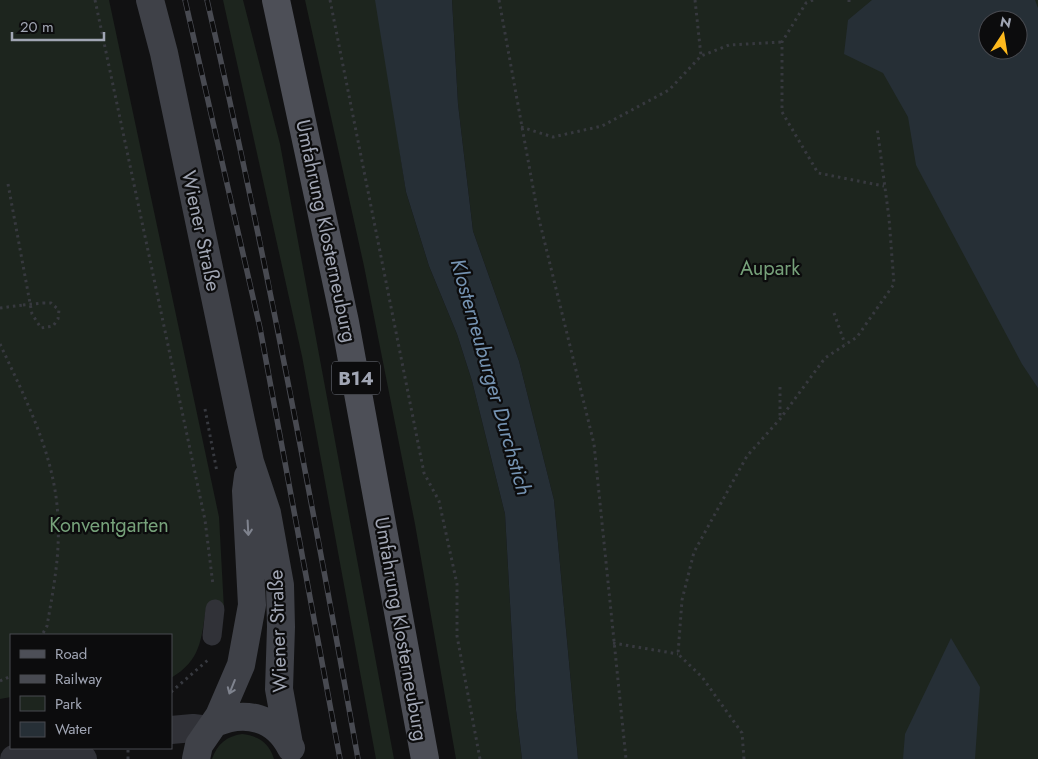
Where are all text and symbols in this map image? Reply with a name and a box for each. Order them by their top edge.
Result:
scale bar [12,10,105,42]
north arrow [978,10,1028,60]
text: N [998,11,1013,33]
text: 20 m [20,16,54,38]
street label: Umfahrung Klosterneuburg [288,117,364,345]
street label: Wiener Straße [174,168,228,294]
park label: Aupark [740,254,800,283]
water label: Klosterneuburger Durchstich [443,255,539,499]
road number: B14 [332,362,380,394]
park label: Konventgarten [49,511,169,540]
street label: Umfahrung Klosterneuburg [367,515,435,743]
one-way arrow [244,520,253,536]
street label: Wiener Straße [261,569,295,693]
legend [10,634,172,749]
text: Road [55,643,87,665]
text: Railway [55,668,102,690]
one-way arrow [226,679,236,694]
text: Park [55,693,82,715]
text: Water [55,718,93,740]

